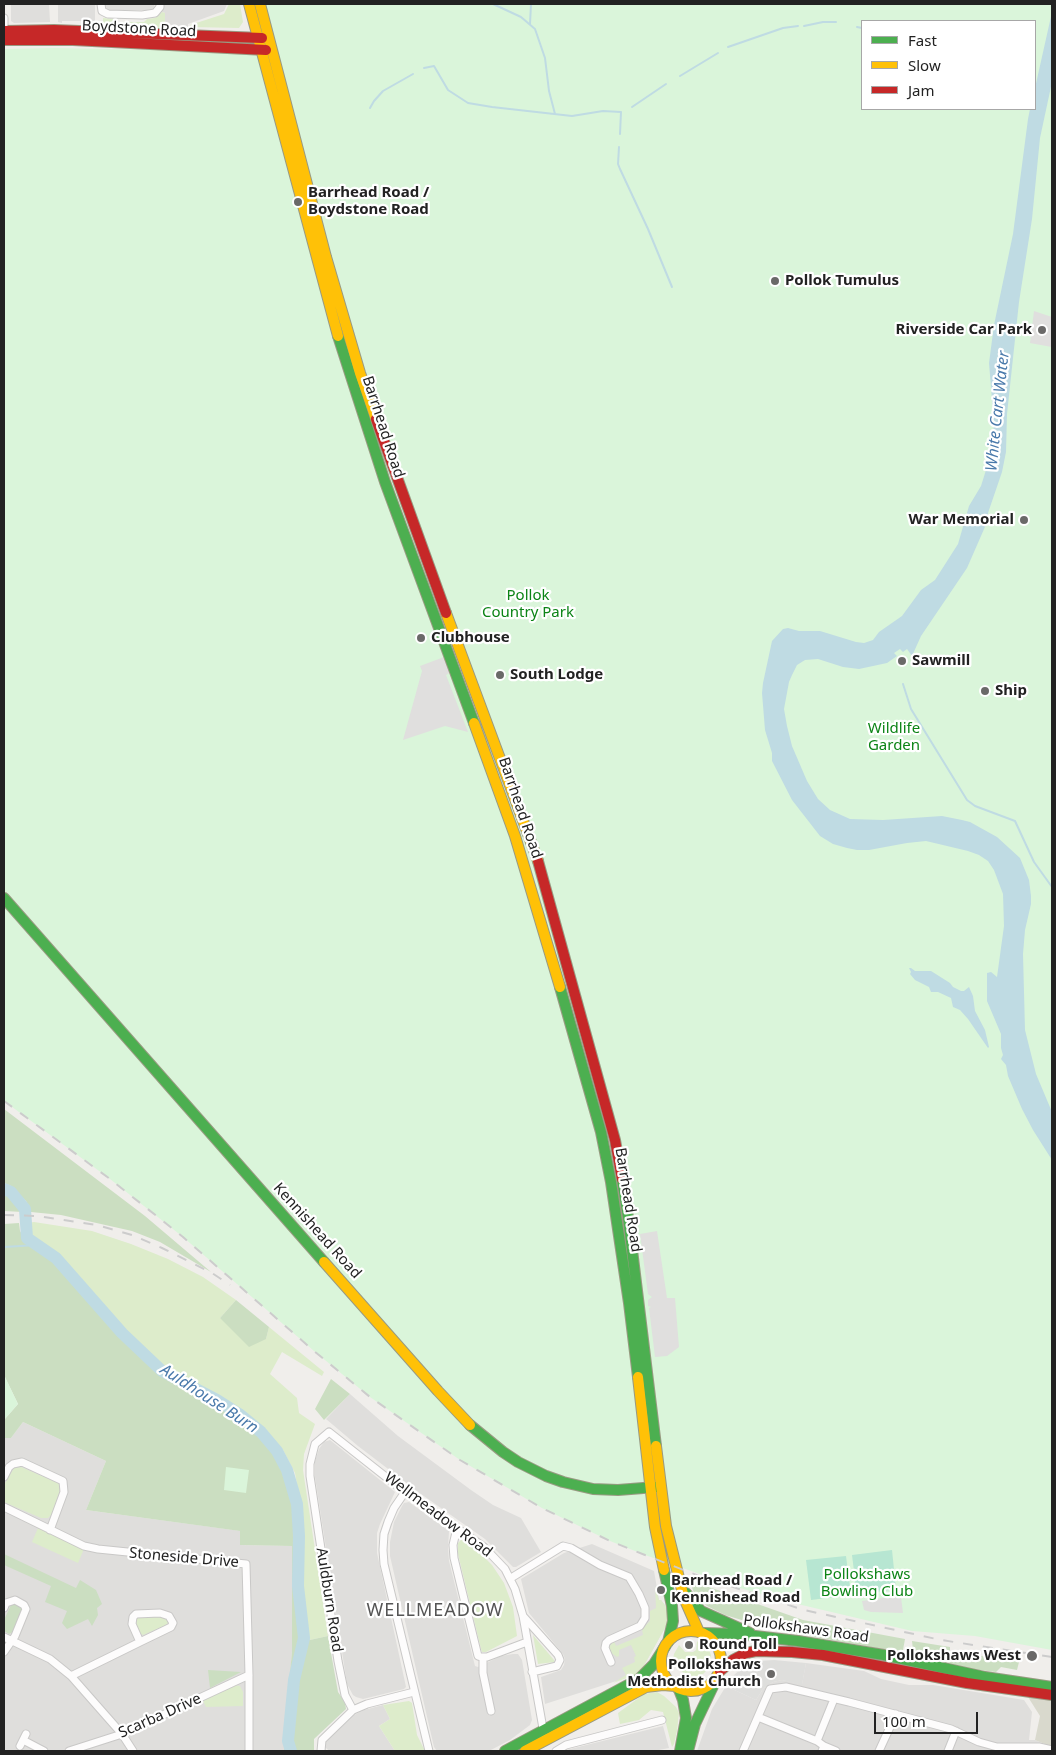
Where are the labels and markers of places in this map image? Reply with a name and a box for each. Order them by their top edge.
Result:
place label: Barrhead Road / Boydstone Road [308,184,429,219]
marker: Barrhead Road / Boydstone Road [292,196,304,208]
place label: Pollok Tumulus [785,272,899,290]
marker: Pollok Tumulus [769,275,781,287]
place label: Riverside Car Park [896,321,1032,339]
marker: Riverside Car Park [1036,324,1048,336]
place label: War Memorial [908,511,1014,529]
marker: War Memorial [1018,514,1030,526]
place label: Clubhouse [431,629,510,647]
marker: Clubhouse [415,632,427,644]
place label: Sawmill [912,652,970,670]
marker: Sawmill [896,655,908,667]
place label: South Lodge [510,666,603,684]
marker: South Lodge [494,669,506,681]
place label: Ship [995,682,1027,700]
marker: Ship [979,685,991,697]
place label: Barrhead Road / Kennishead Road [671,1572,800,1607]
marker: Barrhead Road / Kennishead Road [655,1584,667,1596]
place label: Round Toll [699,1636,777,1654]
marker: Round Toll [683,1639,695,1651]
place label: Pollokshaws West [887,1647,1021,1665]
marker: Pollokshaws West [1025,1649,1039,1663]
place label: Pollokshaws Methodist Church [627,1656,761,1691]
marker: Pollokshaws Methodist Church [765,1668,777,1680]

